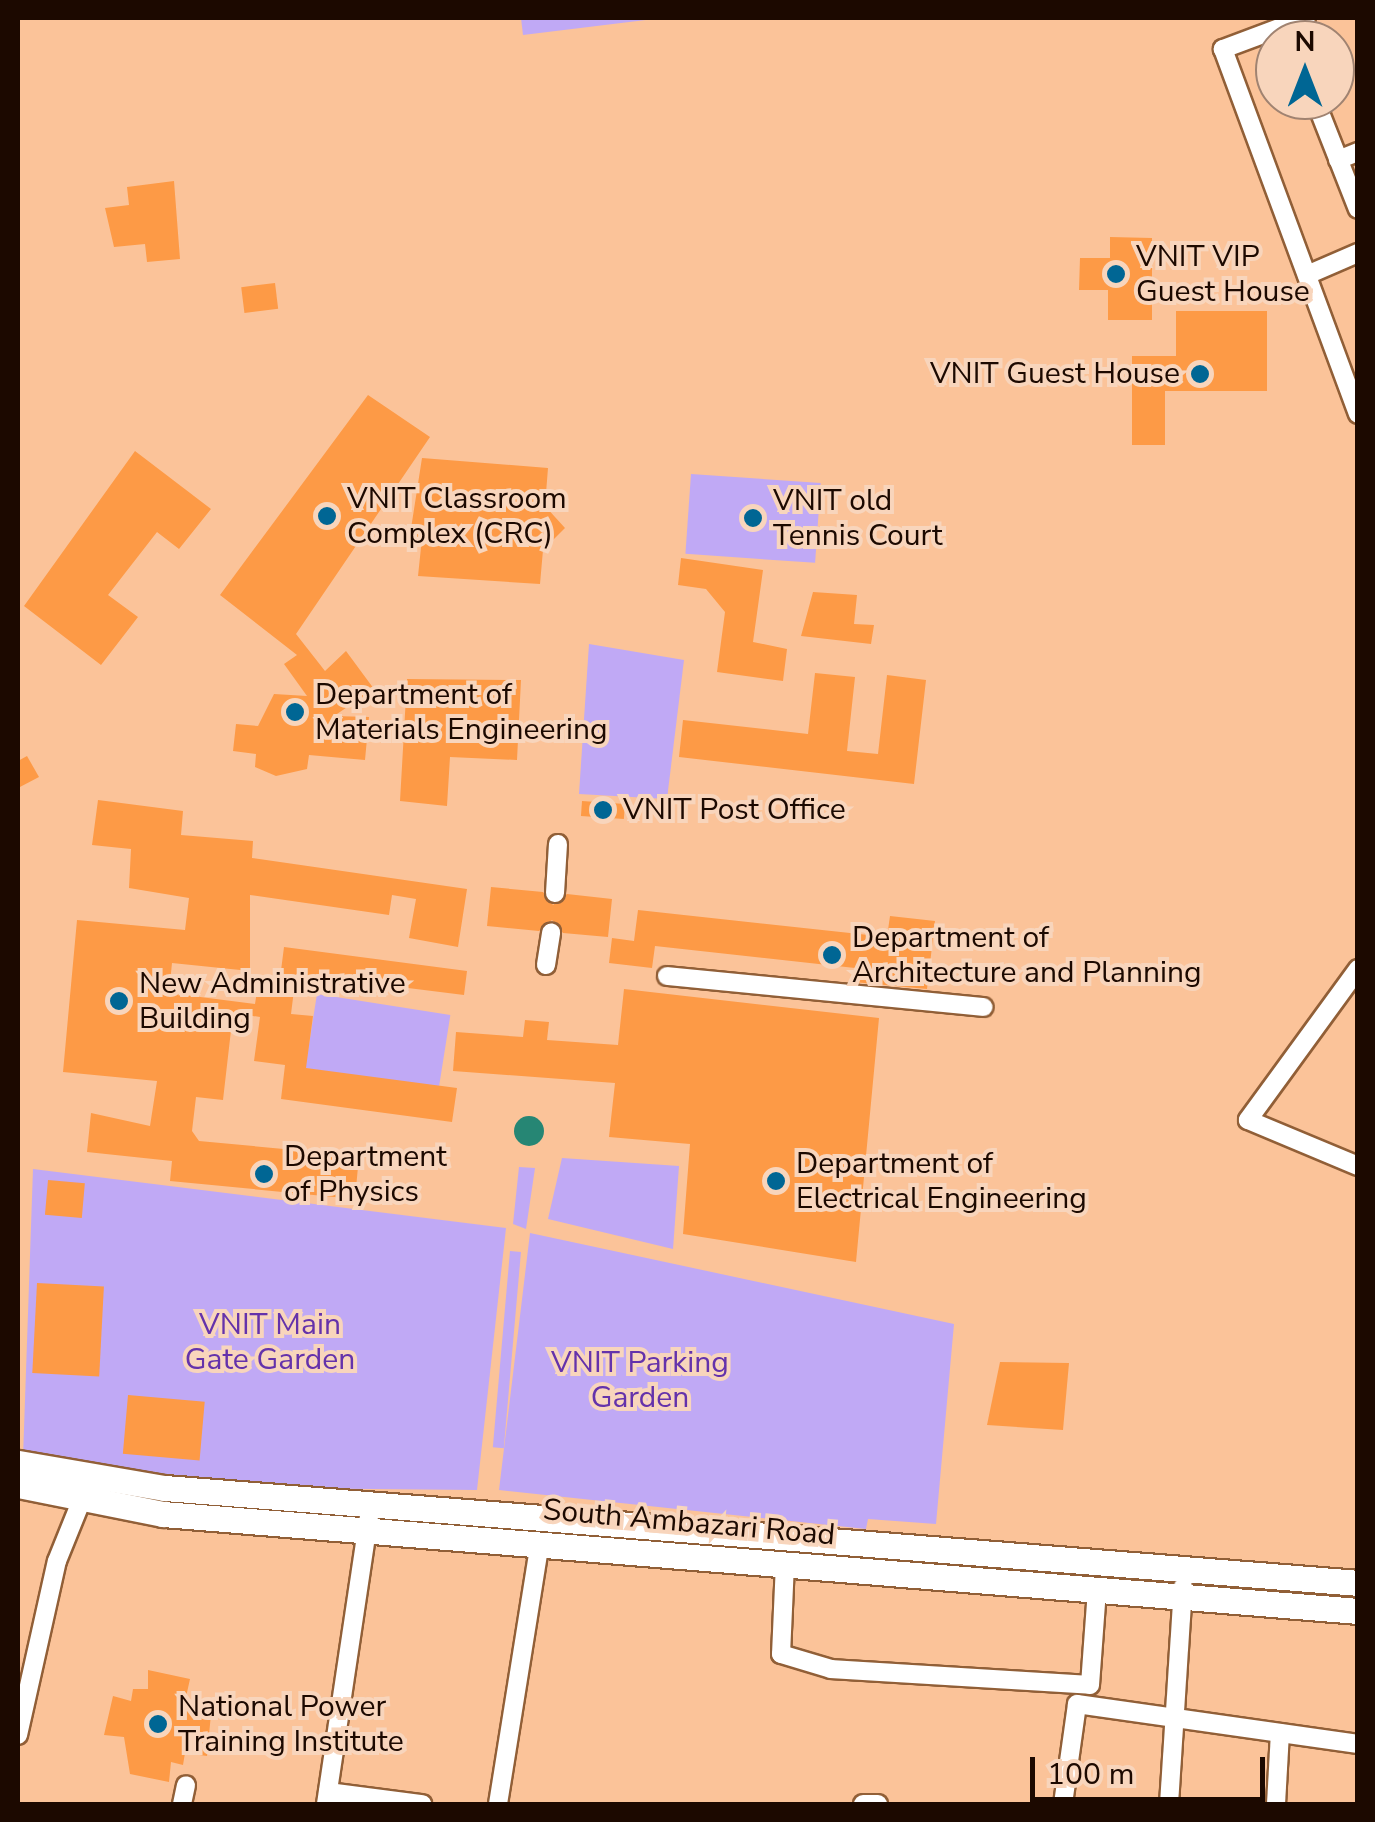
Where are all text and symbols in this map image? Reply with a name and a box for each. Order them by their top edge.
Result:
north arrow [1255,20,1355,120]
text: N [1295,23,1315,61]
place label: VNIT VIP Guest House [1136,239,1310,310]
marker: VNIT VIP Guest House [1105,263,1127,285]
place label: VNIT Guest House [930,356,1180,392]
marker: VNIT Guest House [1189,363,1211,385]
place label: VNIT Classroom Complex (CRC) [347,481,567,552]
place label: VNIT old Tennis Court [773,483,943,554]
marker: VNIT Classroom Complex (CRC) [316,505,338,527]
marker: VNIT old Tennis Court [742,507,764,529]
place label: Department of Materials Engineering [315,677,608,748]
marker: Department of Materials Engineering [284,701,306,723]
place label: VNIT Post Office [623,792,846,828]
marker: VNIT Post Office [592,799,614,821]
place label: Department of Architecture and Planning [852,920,1202,990]
marker: Department of Architecture and Planning [821,944,843,966]
place label: New Administrative Building [139,966,406,1036]
marker: New Administrative Building [108,990,130,1012]
place label: Department of Physics [284,1139,447,1210]
place label: Department of Electrical Engineering [796,1146,1087,1216]
marker: Department of Physics [253,1163,275,1185]
marker: Department of Electrical Engineering [765,1170,787,1192]
park label: VNIT Main Gate Garden [185,1307,355,1378]
park label: VNIT Parking Garden [551,1345,729,1416]
street label: South Ambazari Road [541,1492,837,1554]
place label: National Power Training Institute [178,1689,404,1760]
marker: National Power Training Institute [147,1713,169,1735]
scale bar [1035,1737,1270,1799]
text: 100 m [1047,1754,1134,1795]

